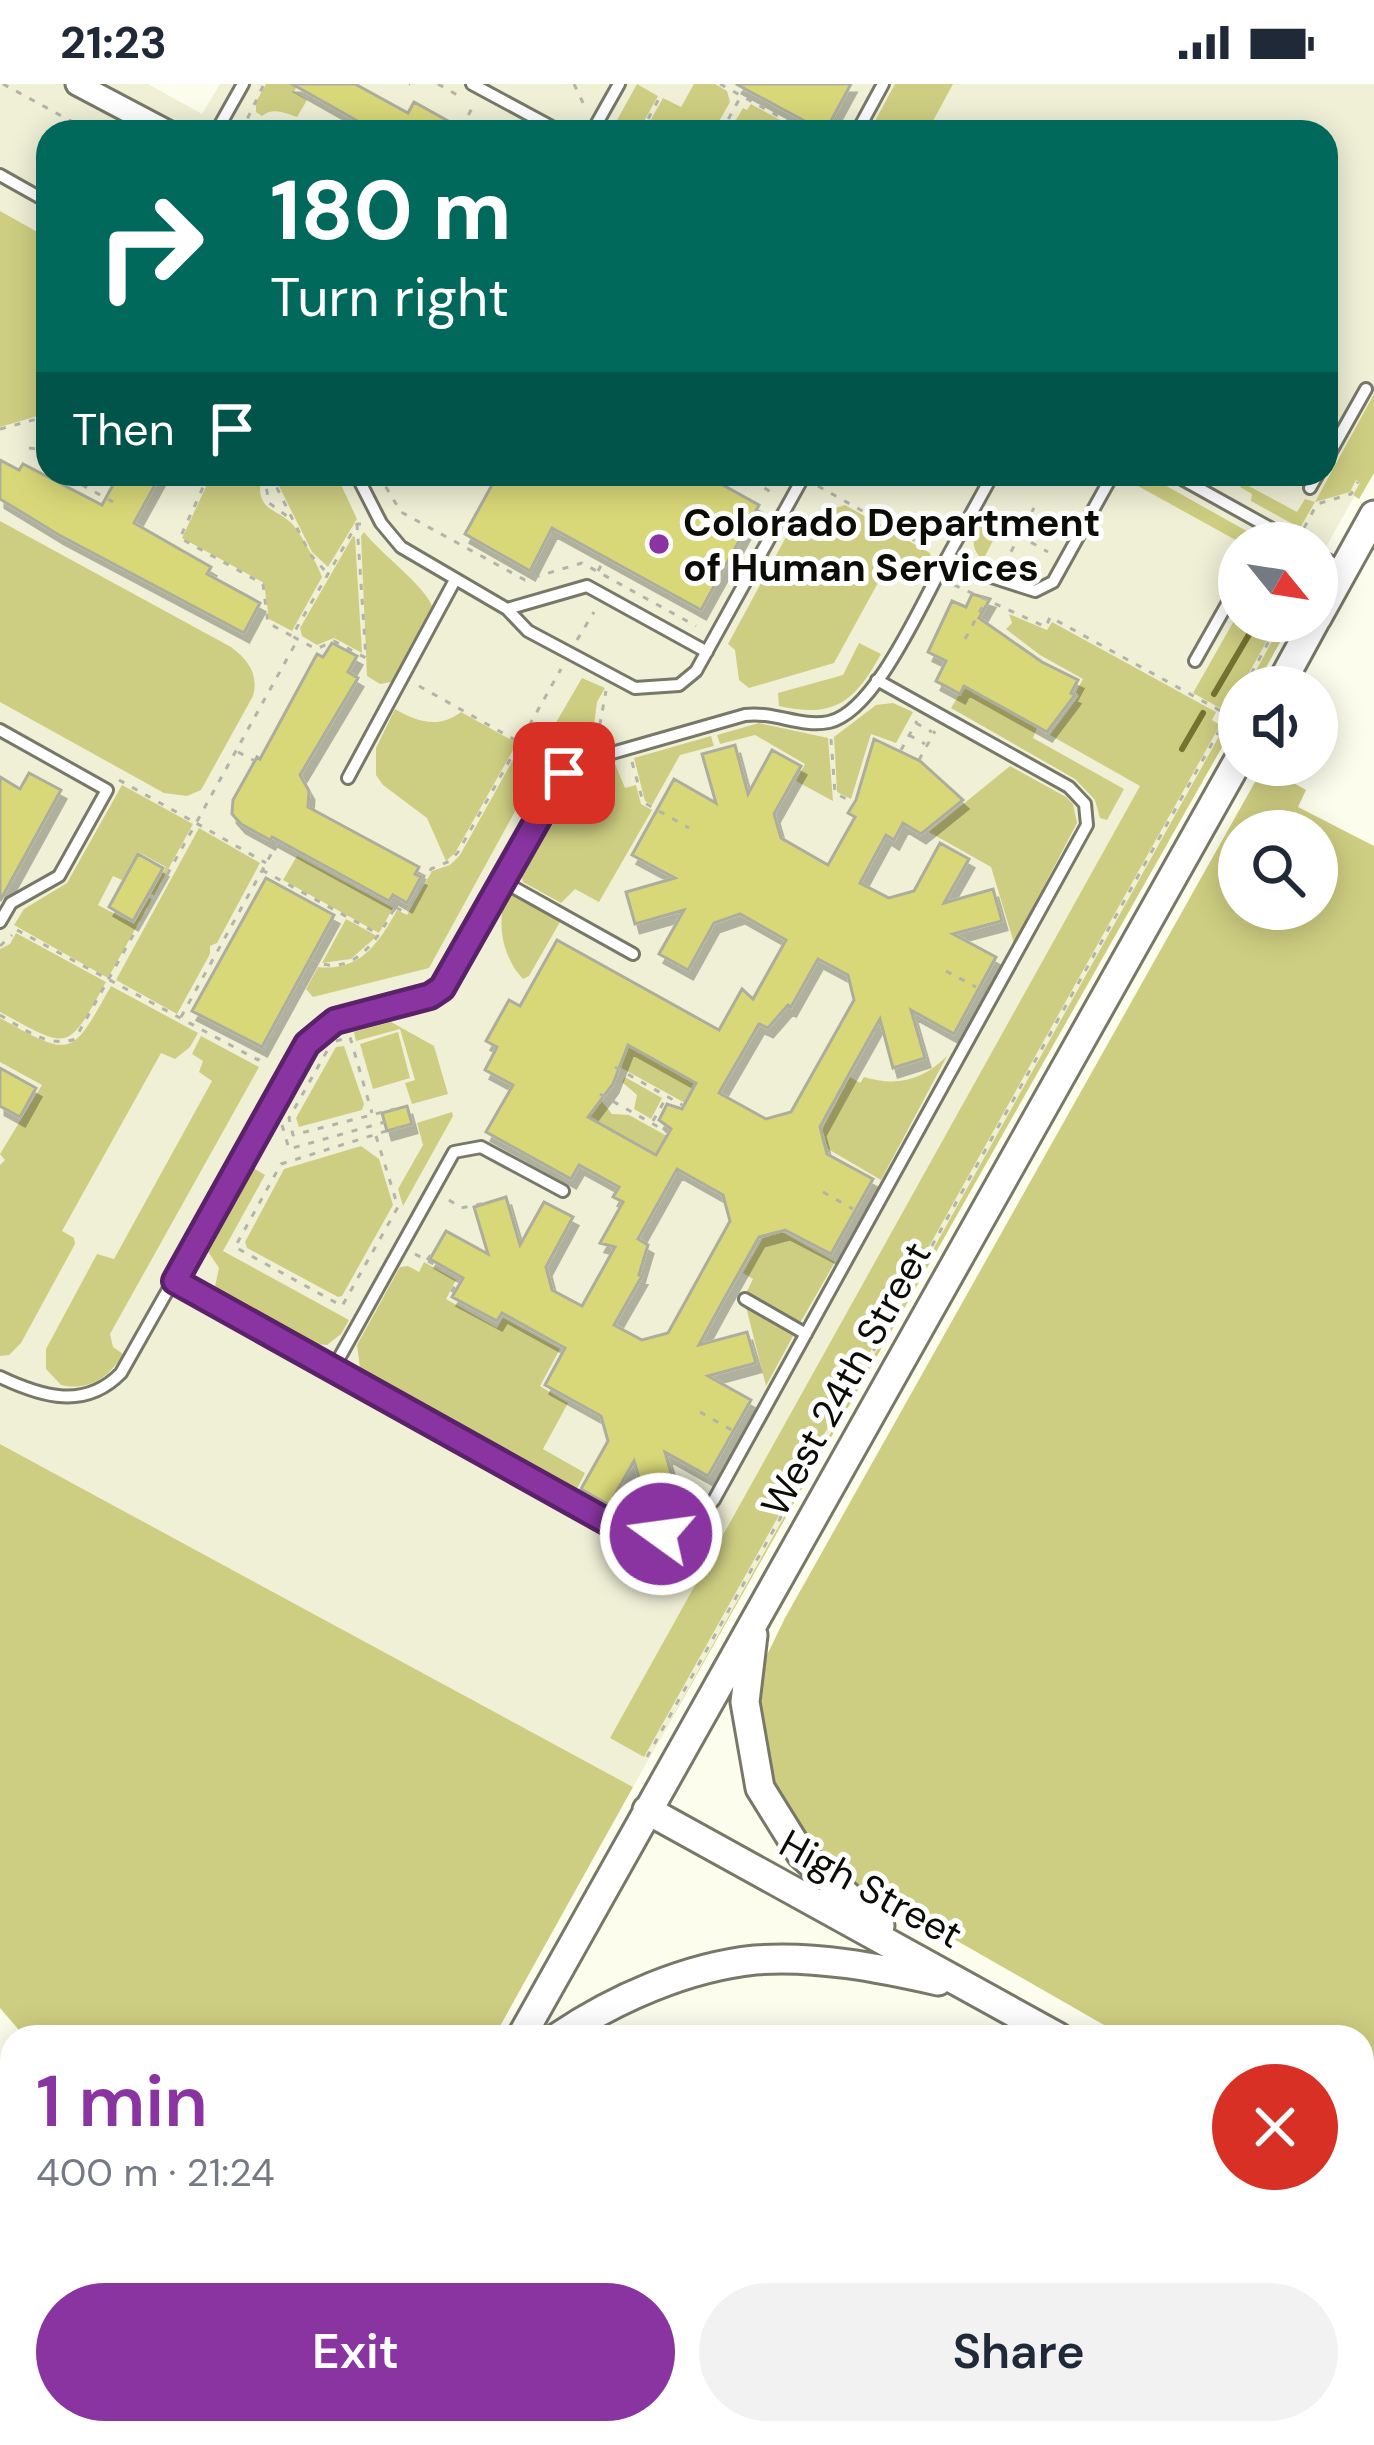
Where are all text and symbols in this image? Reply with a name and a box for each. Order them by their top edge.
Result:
text: 21:23 [60,13,167,72]
text: 180 m [270,156,512,265]
icon: right [72,168,228,324]
text: Turn right [270,262,509,333]
icon: arrive [199,396,265,462]
text: Then [72,400,175,459]
place label: Colorado Department of Human Services [683,497,1101,593]
north arrow [1218,522,1338,642]
map controls [1218,522,1338,930]
marker: Colorado Department of Human Services [646,531,672,557]
button: sound [1218,666,1338,786]
pin [513,722,615,824]
icon: arrive [531,740,597,806]
button: search [1218,810,1338,930]
street label: West 24th Street [749,1233,943,1525]
position arrow [598,1471,724,1597]
street label: High Street [771,1818,971,1960]
text: 1 min [36,2055,208,2148]
button: close [1212,2064,1338,2190]
text: 400 m · 21:24 [36,2147,275,2198]
button: Exit [36,2283,675,2421]
button: Share [699,2283,1338,2421]

